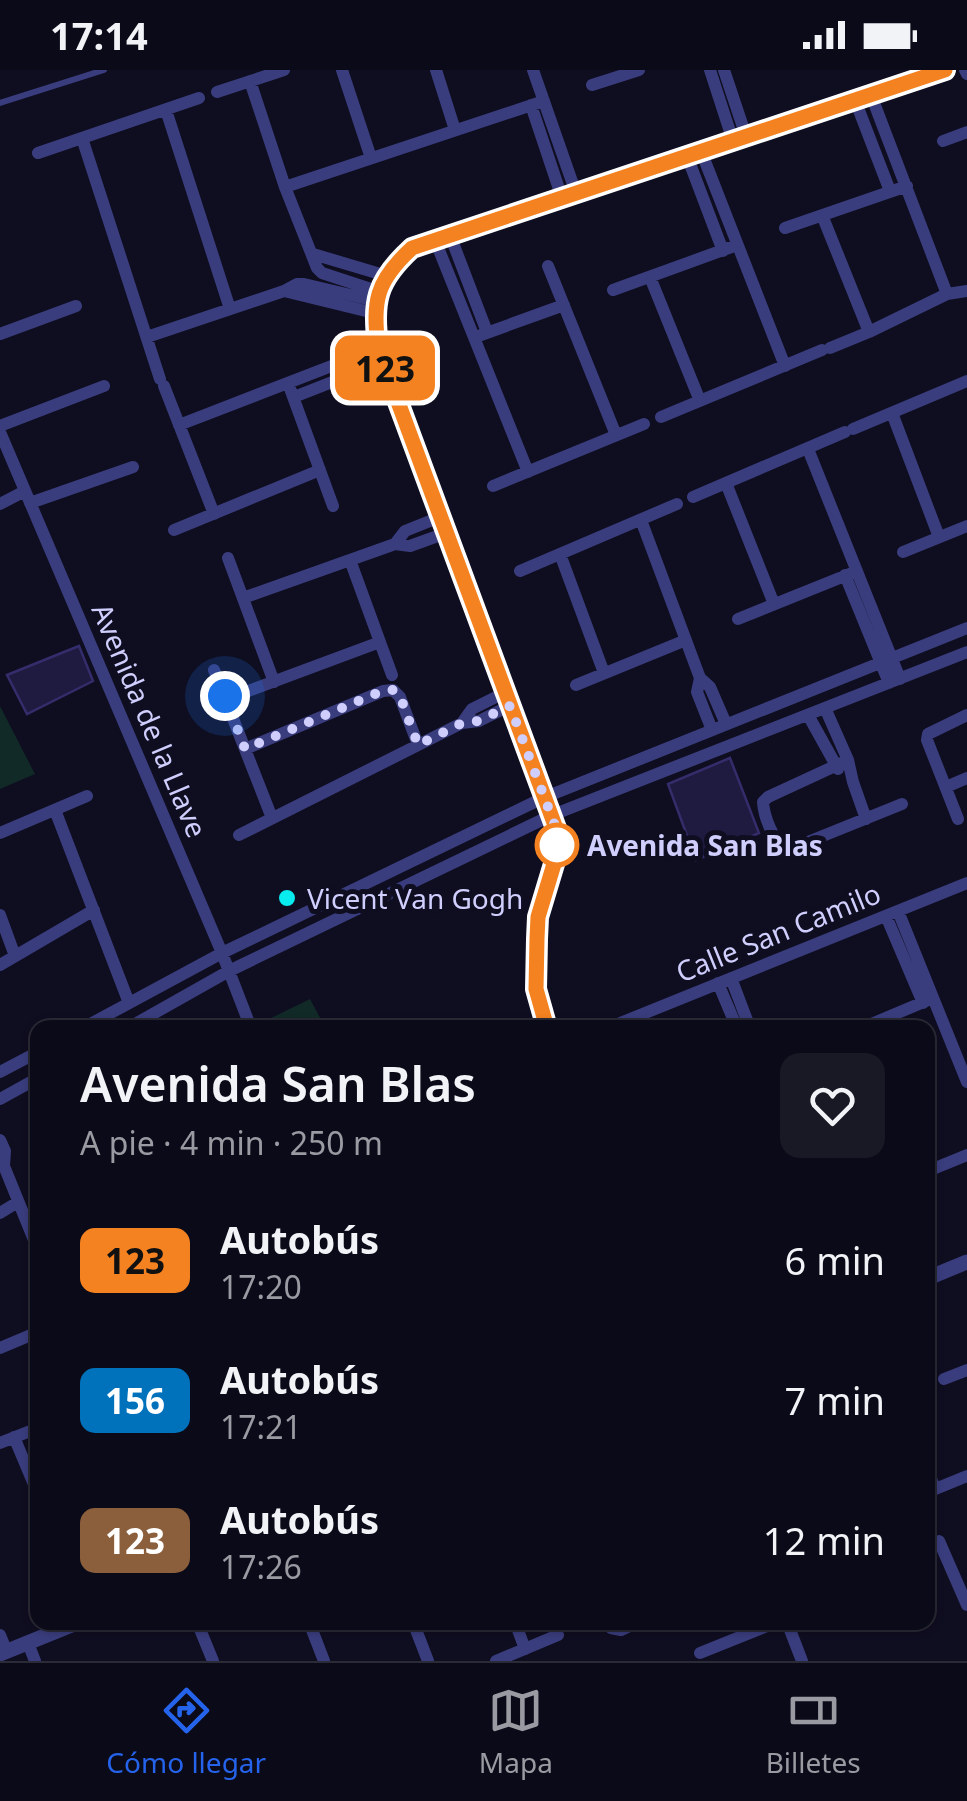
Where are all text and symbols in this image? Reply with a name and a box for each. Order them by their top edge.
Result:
text: 17:14 [50,9,148,61]
line badge: 123 [328,336,442,400]
text: 123 [355,345,415,392]
street label: Avenida de la Llave [84,597,216,843]
your location [200,671,250,721]
marker: Avenida San Blas [536,824,578,866]
place label: Avenida San Blas [587,826,823,864]
street label: Calle San Camilo [670,874,886,990]
place label: Vicent Van Gogh [307,879,523,917]
marker: Vicent Van Gogh [276,887,298,909]
text: Avenida San Blas [80,1051,476,1116]
button: heart [780,1053,885,1158]
text: A pie · 4 min · 250 m [80,1121,383,1164]
text: Autobús [220,1213,379,1265]
text: 6 min [785,1234,885,1286]
text: 123 [105,1237,165,1284]
text: 17:20 [220,1265,302,1308]
text: Autobús [220,1353,379,1405]
text: 7 min [785,1374,885,1426]
text: 156 [105,1377,165,1424]
text: 17:21 [220,1405,302,1448]
text: Autobús [220,1493,379,1545]
text: 12 min [763,1514,885,1566]
text: 123 [105,1517,165,1564]
text: 17:26 [220,1545,302,1588]
tab: Cómo llegar [106,1683,266,1781]
tab: Mapa [479,1683,553,1781]
tab: Billetes [766,1683,861,1781]

